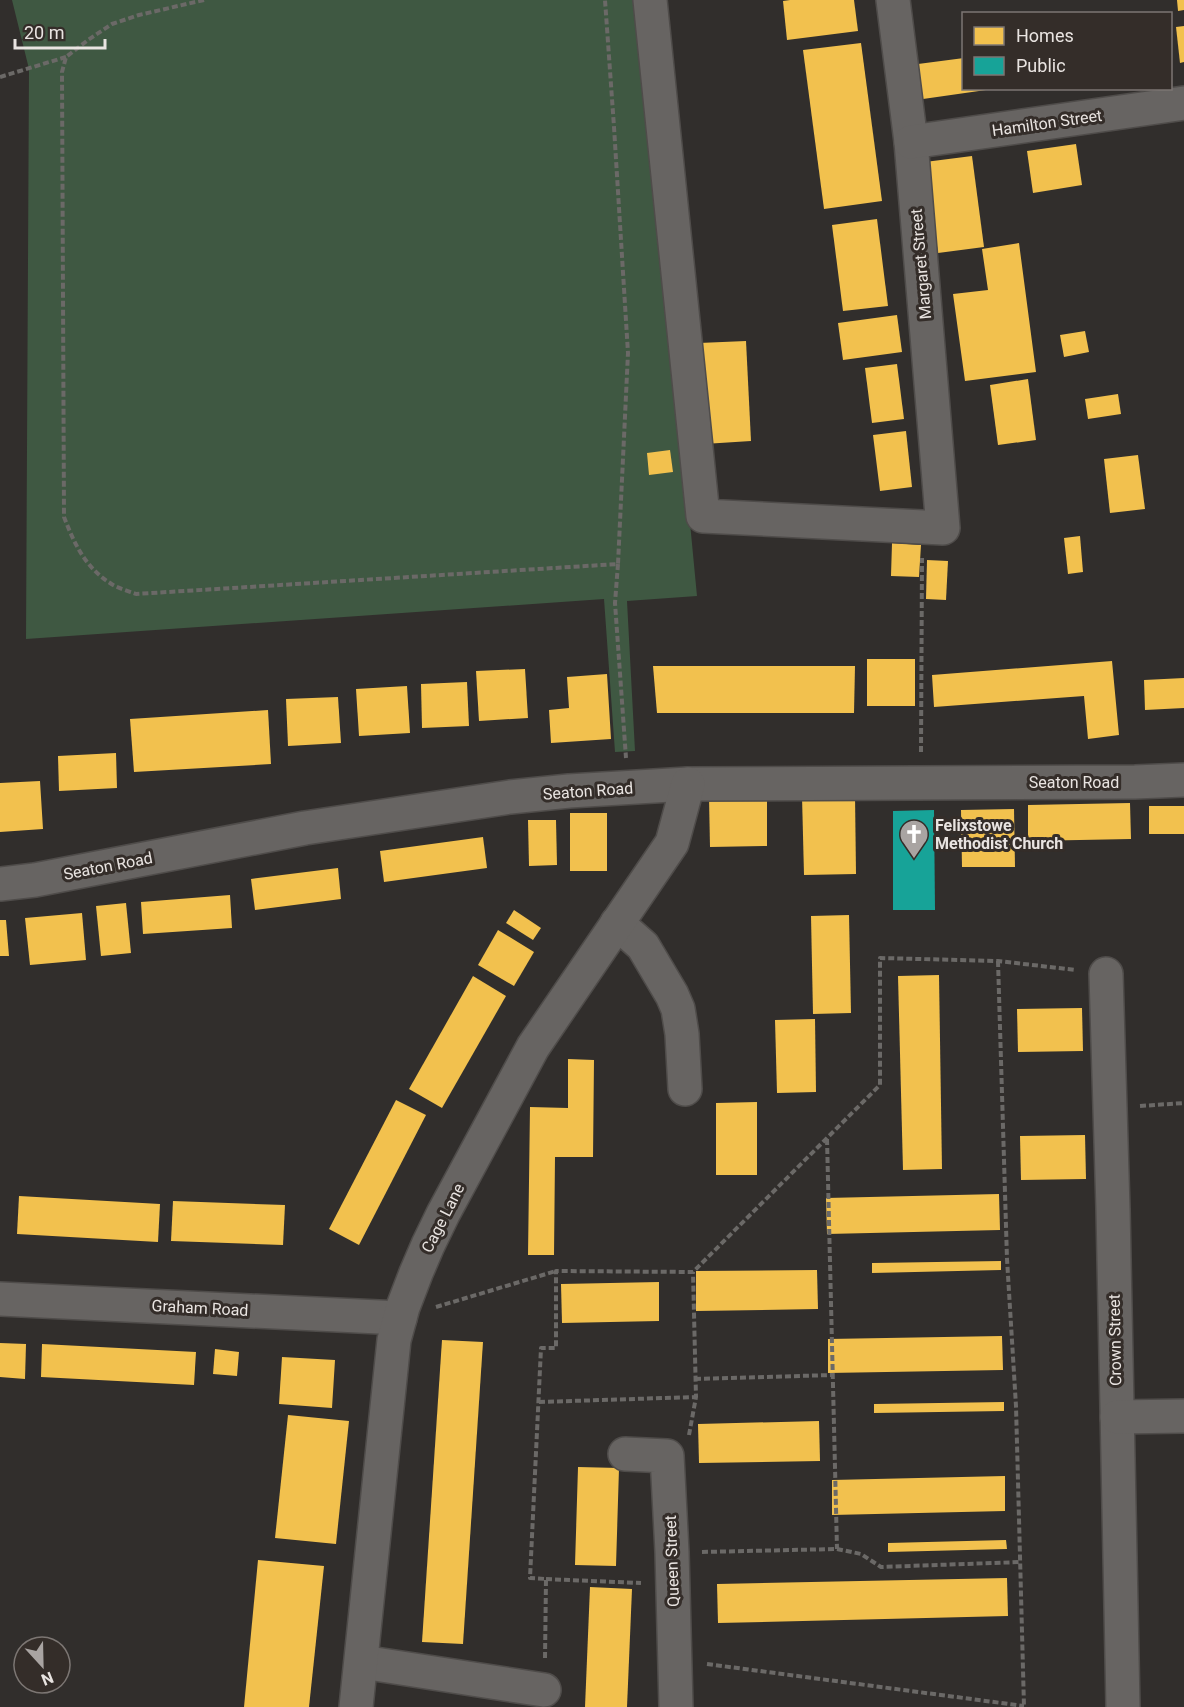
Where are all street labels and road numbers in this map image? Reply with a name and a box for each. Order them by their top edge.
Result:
street label: Hamilton Street [991,106,1103,140]
street label: Margaret Street [907,208,935,320]
street label: Seaton Road [1029,773,1119,792]
street label: Seaton Road [542,778,634,804]
street label: Seaton Road [62,848,154,884]
street label: Cage Lane [417,1180,469,1256]
street label: Crown Street [1105,1294,1125,1386]
street label: Graham Road [151,1296,249,1320]
street label: Queen Street [661,1515,683,1607]

